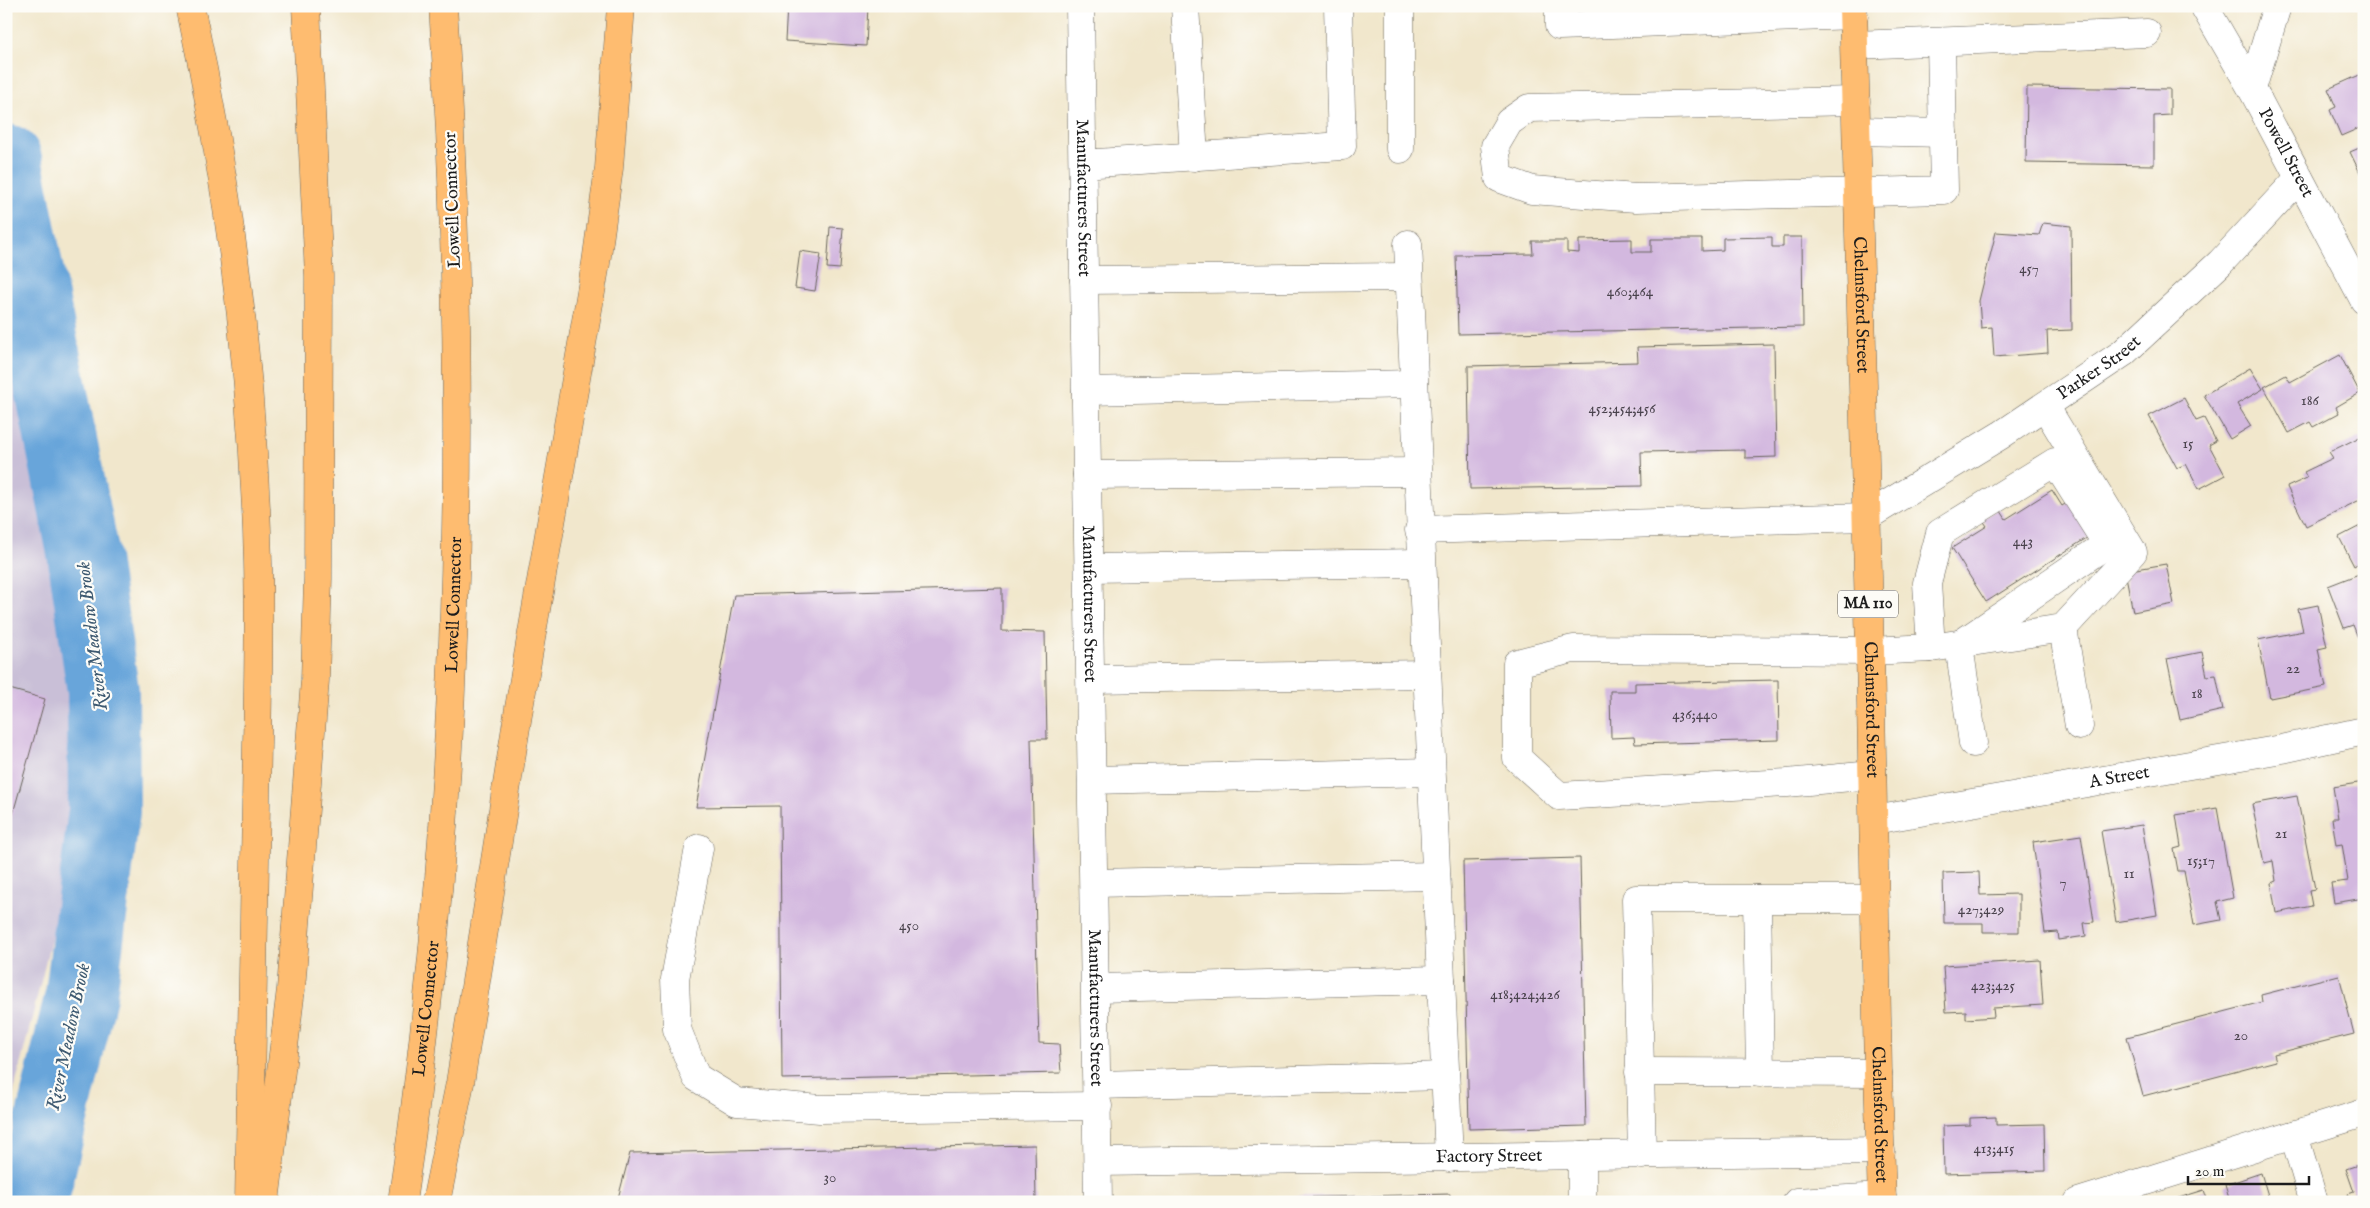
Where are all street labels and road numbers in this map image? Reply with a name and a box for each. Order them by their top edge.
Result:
street label: Powell Street [2253,104,2319,201]
street label: Manufacturers Street [1070,119,1096,277]
street label: Lowell Connector [439,131,467,269]
street label: Chelmsford Street [1848,236,1874,374]
street label: Parker Street [2053,330,2146,405]
street label: Manufacturers Street [1076,525,1102,683]
street label: Lowell Connector [440,536,468,673]
road number: MA 110 [1838,590,1898,618]
street label: Chelmsford Street [1858,641,1884,778]
street label: A Street [2086,761,2151,794]
street label: Manufacturers Street [1082,929,1108,1087]
street label: Lowell Connector [408,939,445,1078]
street label: Chelmsford Street [1866,1046,1893,1183]
street label: Factory Street [1435,1144,1542,1169]

